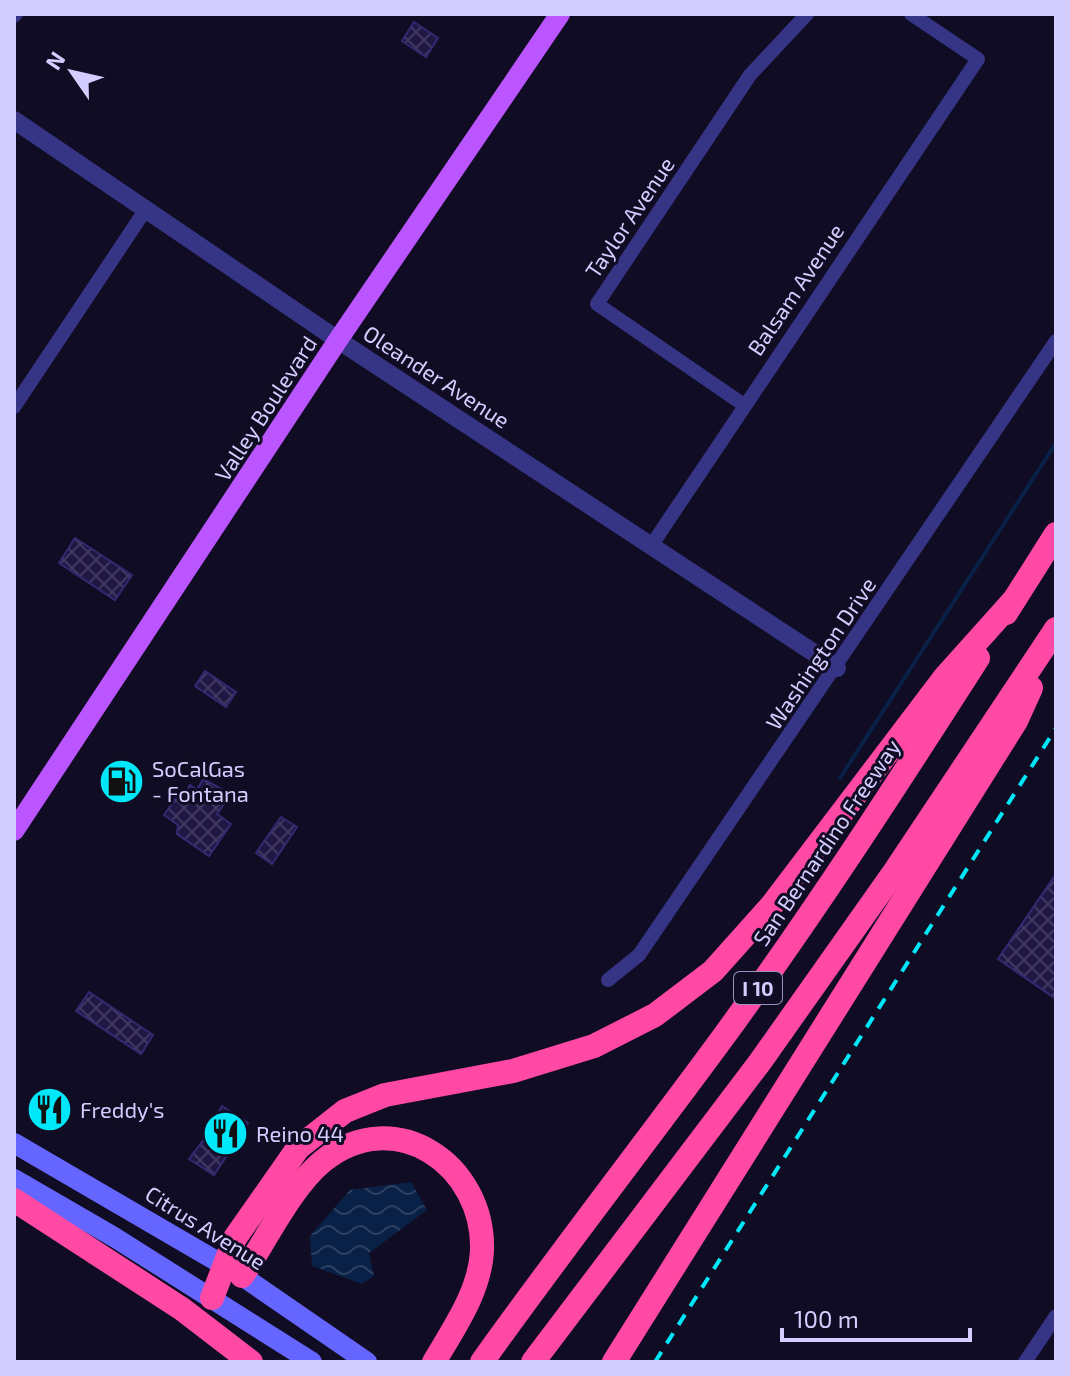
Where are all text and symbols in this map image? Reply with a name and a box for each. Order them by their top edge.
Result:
north arrow [32,32,112,112]
text: N [39,46,70,74]
street label: Taylor Avenue [579,152,679,282]
street label: Balsam Avenue [741,218,849,360]
street label: Oleander Avenue [359,319,515,433]
street label: Valley Boulevard [208,331,322,485]
street label: Washington Drive [759,572,881,734]
street label: San Bernardino Freeway [747,733,905,950]
place label: SoCalGas - Fontana [152,755,249,806]
fuel station icon: SoCalGas - Fontana [97,757,145,805]
road number: I 10 [734,972,782,1004]
restaurant icon: Freddy's [25,1085,73,1133]
place label: Freddy's [80,1096,164,1122]
restaurant icon: Reino 44 [201,1109,249,1157]
place label: Reino 44 [256,1120,344,1146]
street label: Citrus Avenue [141,1180,271,1274]
scale bar [782,1292,970,1342]
text: 100 m [794,1304,859,1333]

